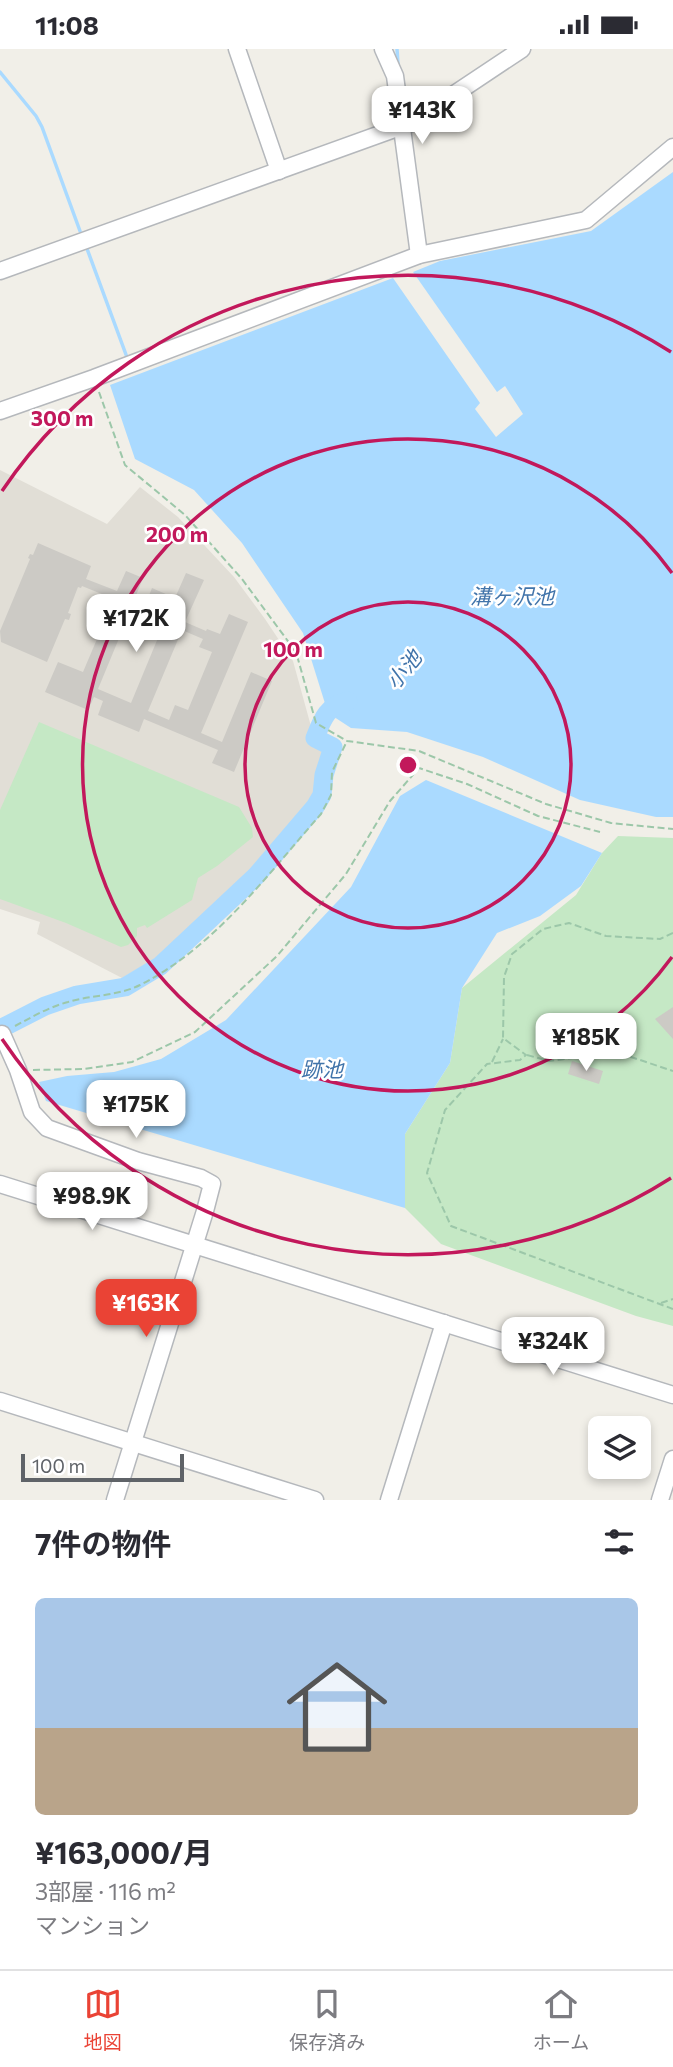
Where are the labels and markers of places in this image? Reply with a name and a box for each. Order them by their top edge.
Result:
pin: ¥143K [373,87,471,146]
pin: ¥172K [87,595,185,654]
centre of rings [396,753,420,777]
pin: ¥185K [537,1013,635,1073]
pin: ¥175K [87,1081,185,1140]
pin: ¥98.9K [35,1173,149,1232]
pin: ¥163K [97,1279,195,1339]
pin: ¥324K [504,1317,602,1377]

